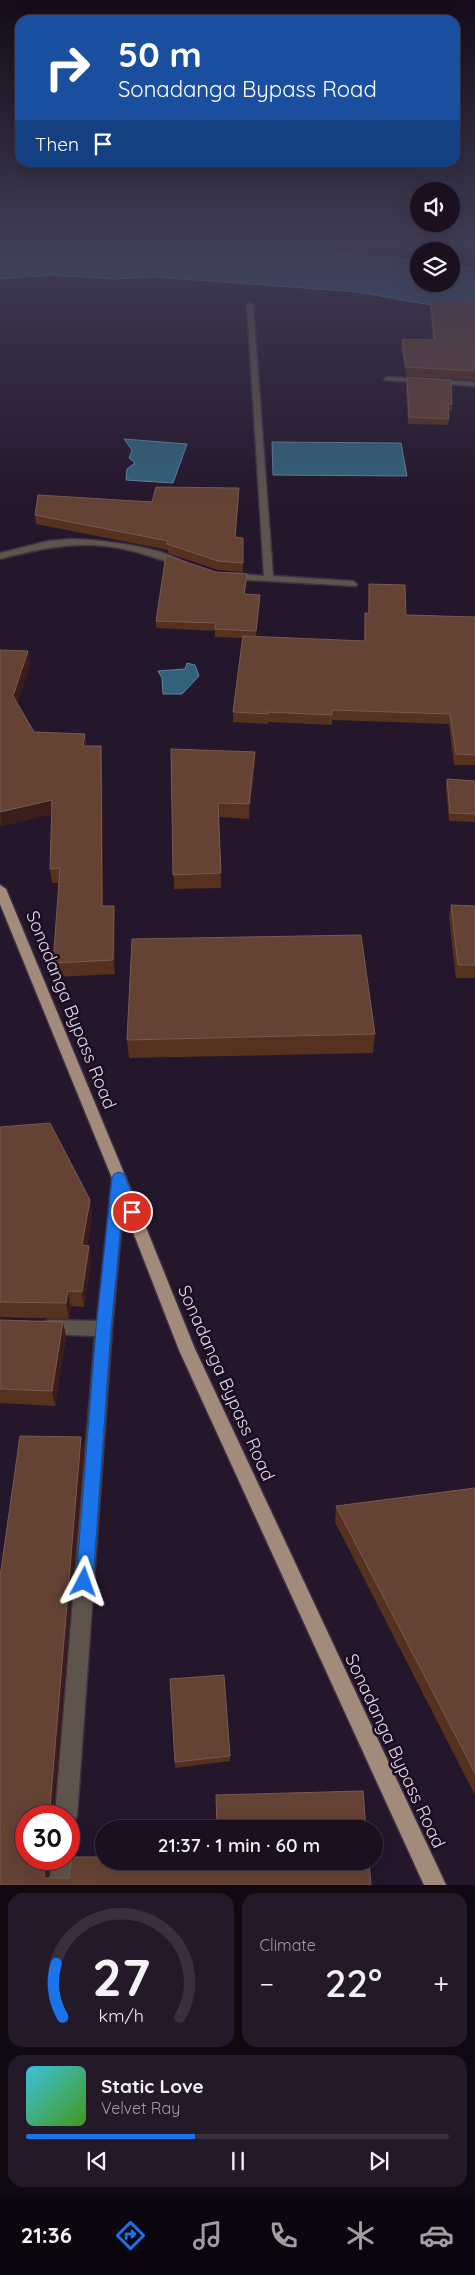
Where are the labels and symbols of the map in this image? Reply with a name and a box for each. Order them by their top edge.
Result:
street label: Sonadanga Bypass Road [21,907,122,1112]
pin [111,1191,153,1233]
street label: Sonadanga Bypass Road [173,1281,280,1484]
position arrow [57,1555,109,1607]
street label: Sonadanga Bypass Road [340,1650,451,1852]
speed limit sign: 30 [15,1805,80,1870]

